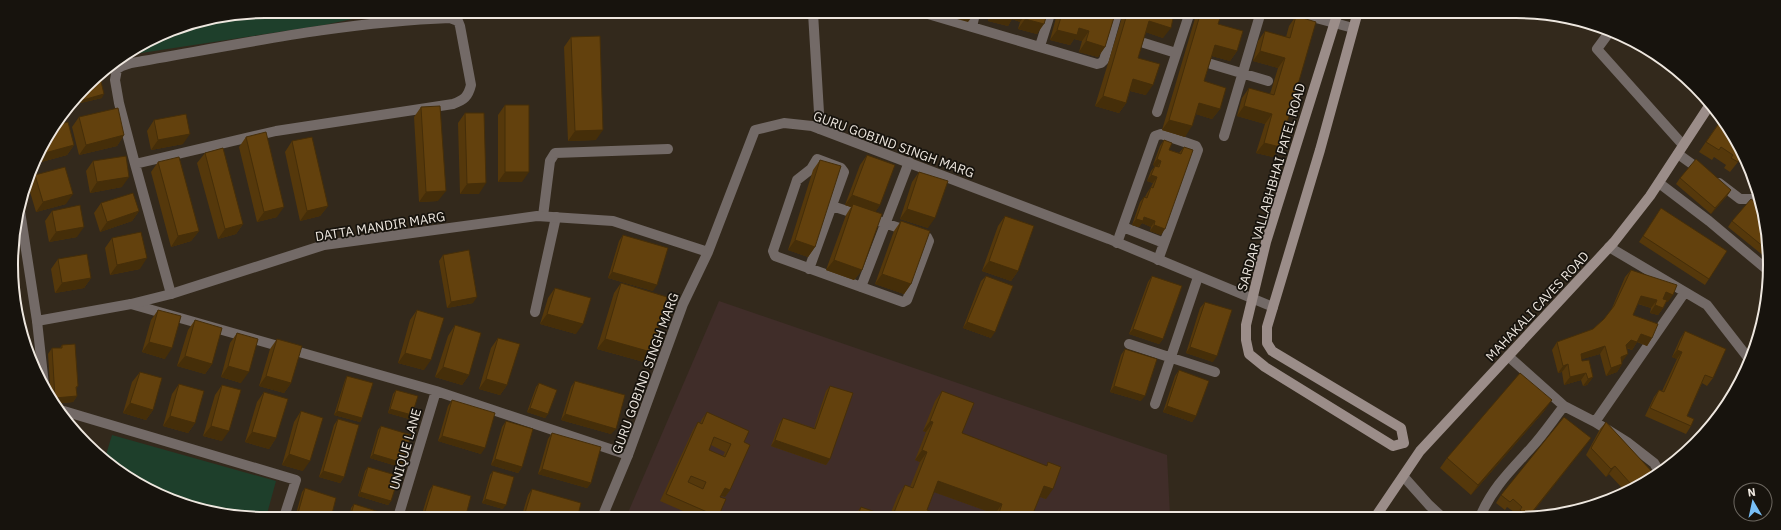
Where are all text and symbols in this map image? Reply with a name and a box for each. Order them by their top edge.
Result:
street label: SARDAR VALLABHBHAI PATEL ROAD [1234,81,1309,293]
street label: GURU GOBIND SINGH MARG [811,107,977,182]
street label: DATTA MANDIR MARG [314,208,446,245]
street label: MAHAKALI CAVES ROAD [1482,248,1593,365]
street label: GURU GOBIND SINGH MARG [608,290,683,456]
street label: UNIQUE LANE [386,407,425,492]
north arrow [1733,482,1773,522]
text: N [1746,485,1756,500]

